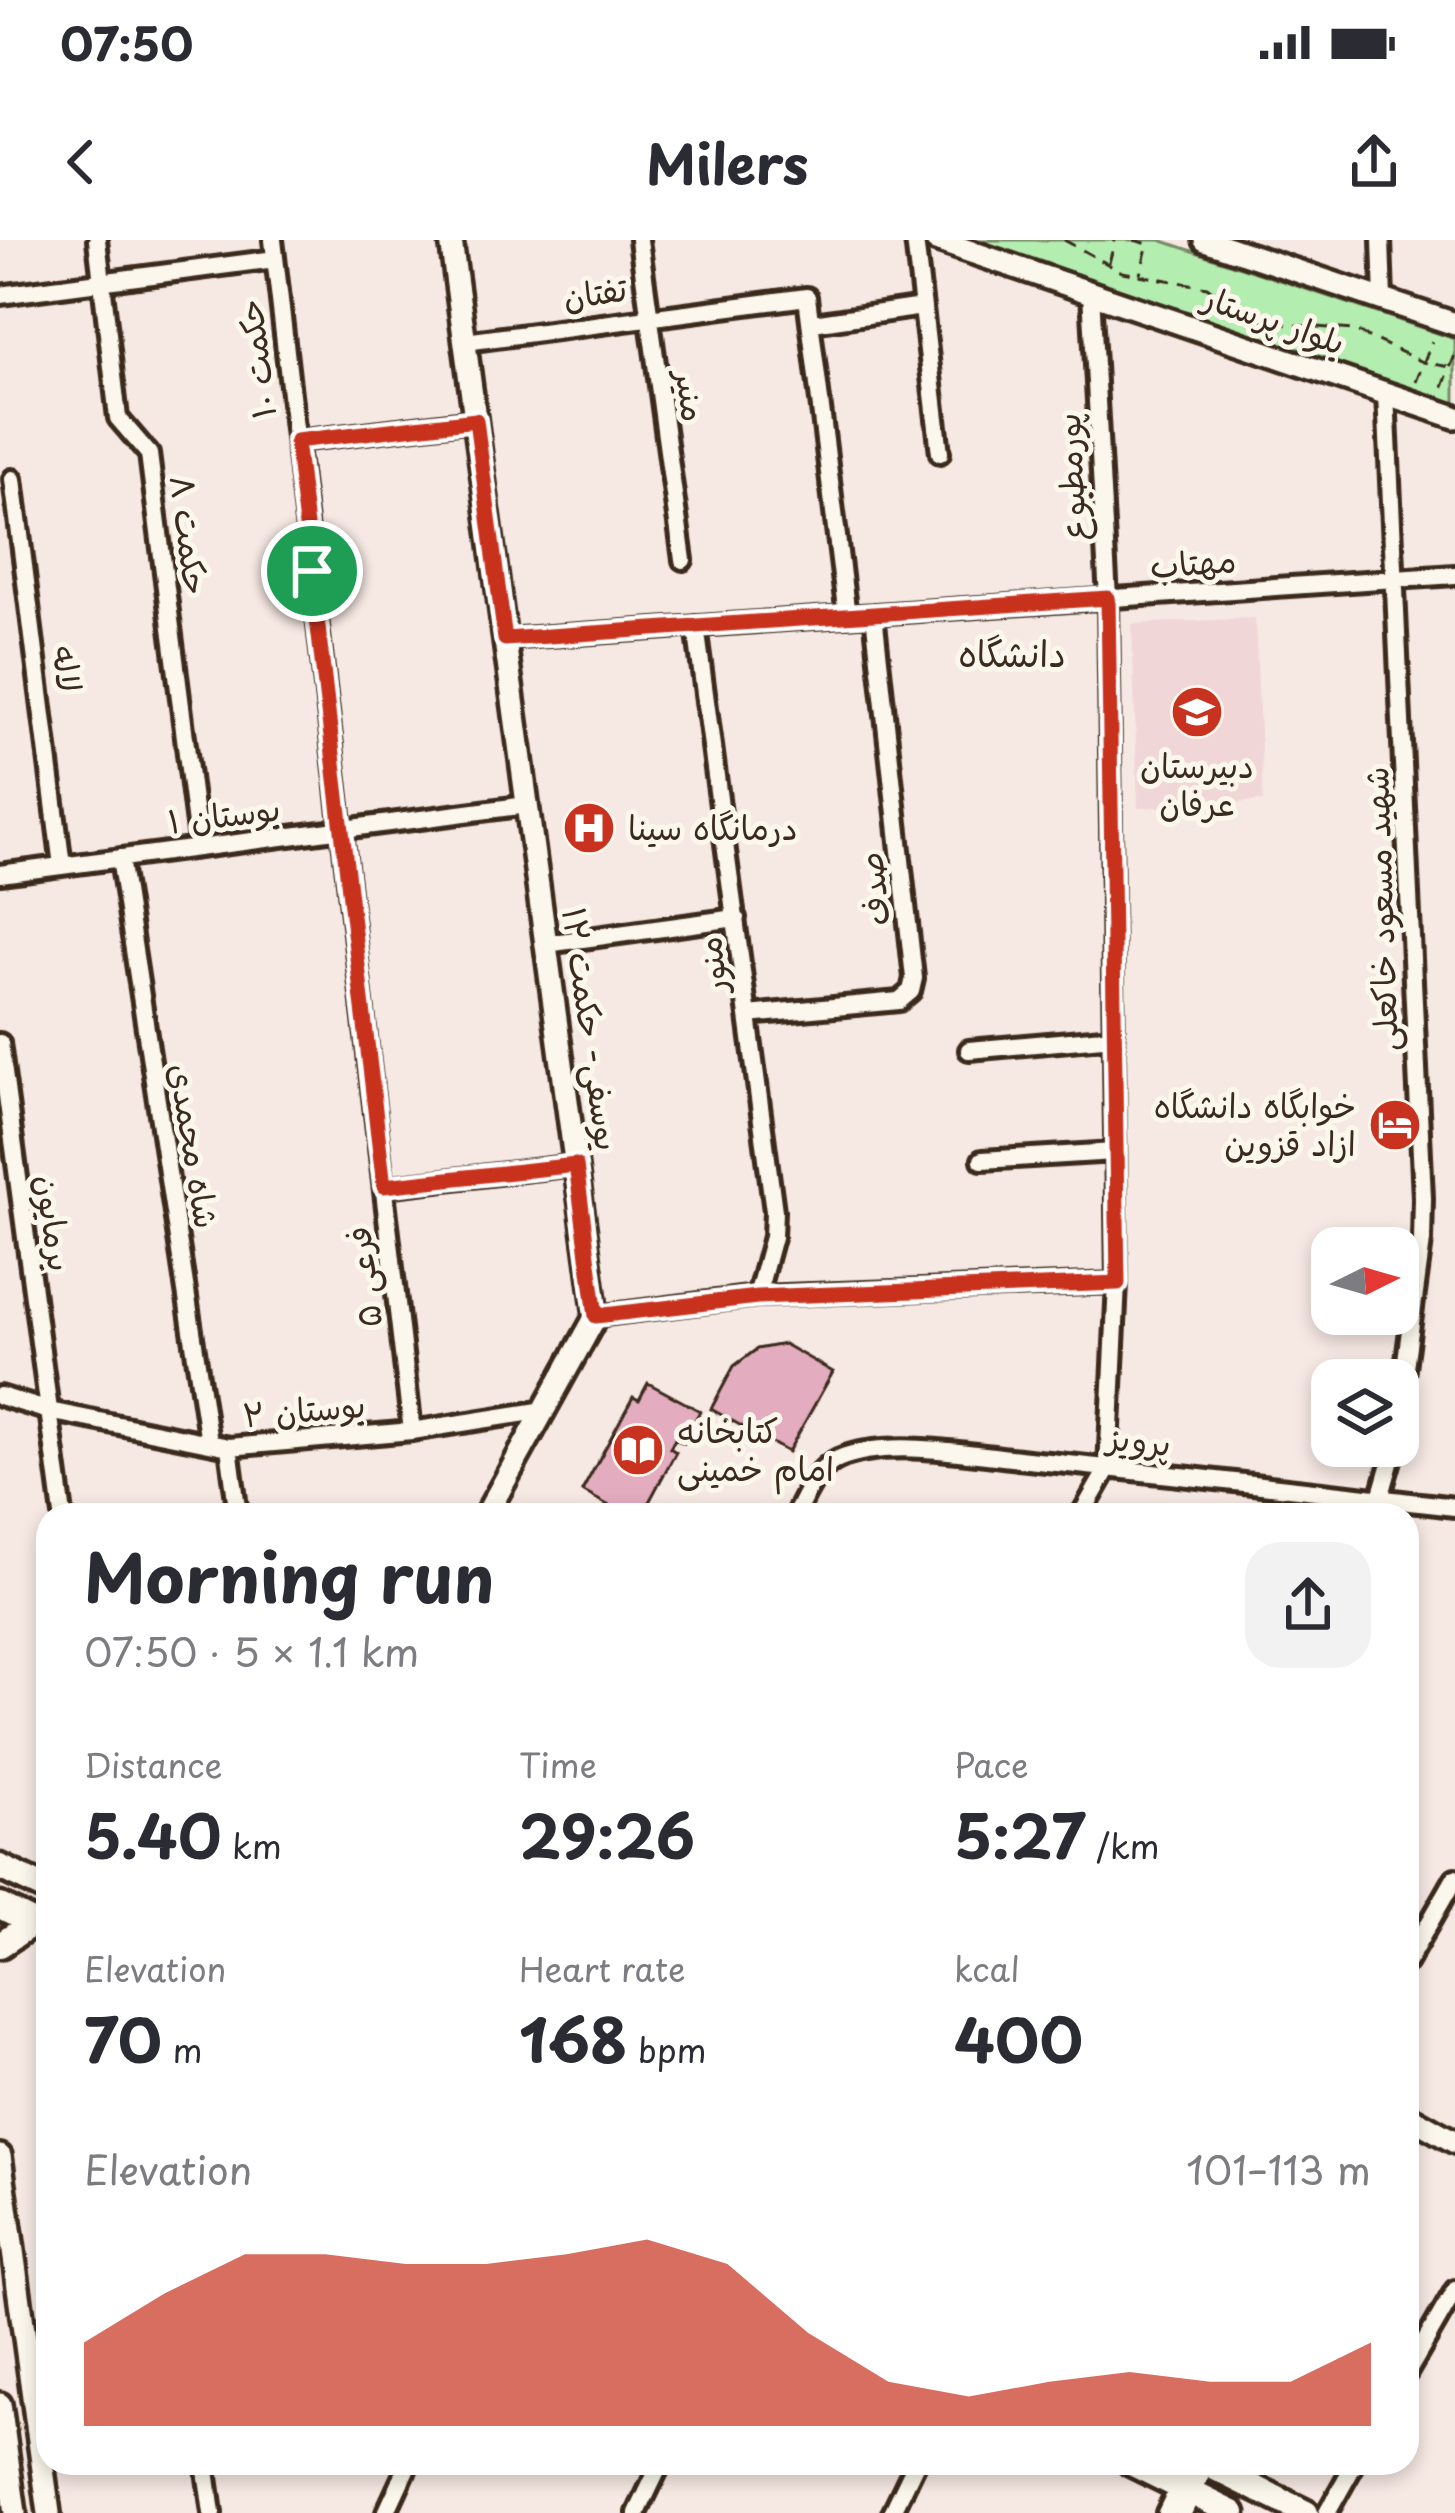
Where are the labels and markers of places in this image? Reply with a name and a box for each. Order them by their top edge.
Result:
pin [261,520,363,622]
school or university icon: دبیرستان عرفان [1169,684,1225,740]
place label: دبیرستان عرفان [1140,739,1254,827]
hospital icon: درمانگاه سینا [561,800,617,856]
place label: درمانگاه سینا [628,801,798,851]
place label: خوابگاه دانشگاه ازاد قزوین [1154,1079,1356,1167]
hotel icon: خوابگاه دانشگاه ازاد قزوین [1367,1097,1423,1153]
place label: کتابخانه امام خمینی [677,1404,834,1495]
library icon: کتابخانه امام خمینی [610,1422,666,1478]

